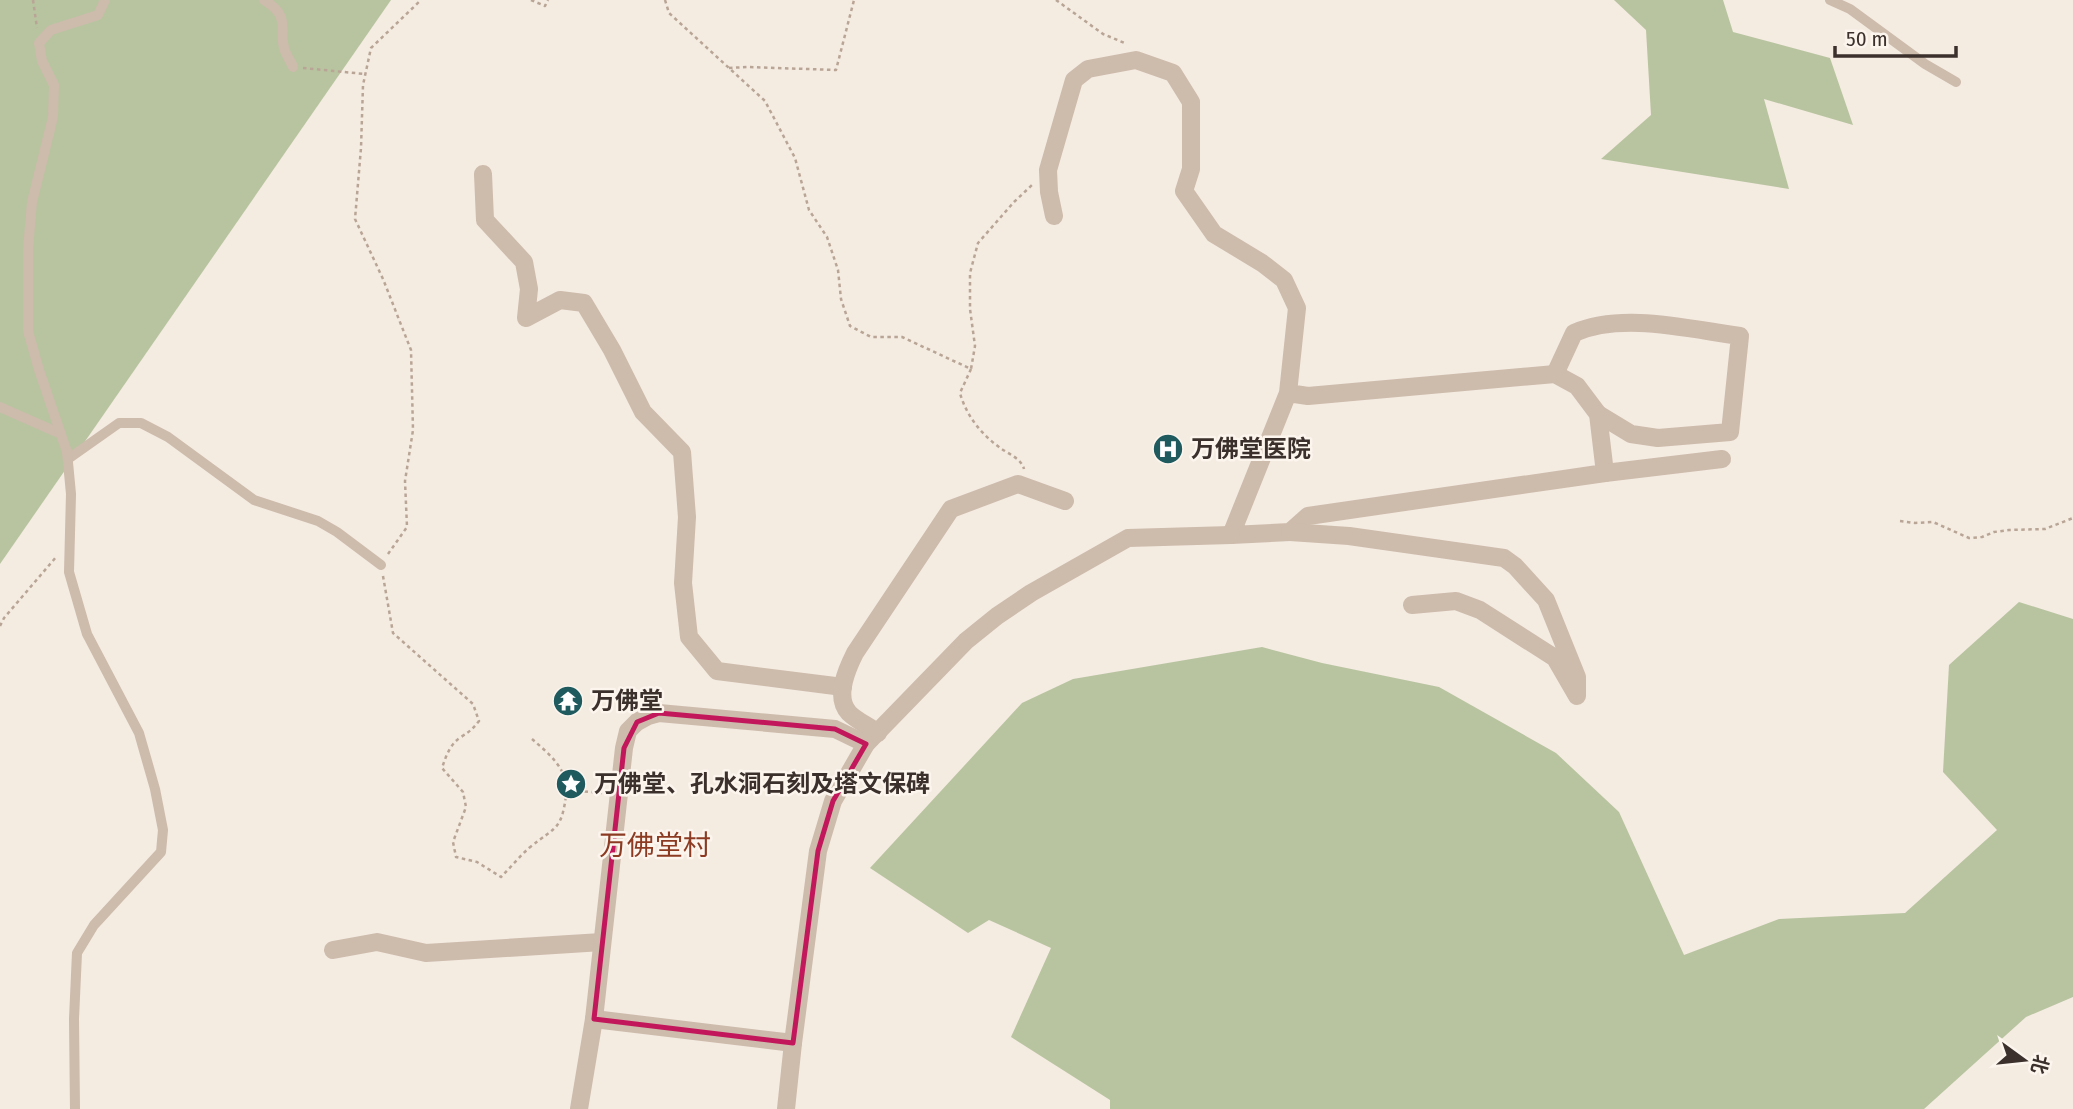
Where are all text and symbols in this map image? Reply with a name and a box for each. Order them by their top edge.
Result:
scale bar [1835,14,1956,58]
text: 50 m [1846,26,1888,52]
hospital icon: 万佛堂医院 [1151,432,1185,466]
place label: 万佛堂医院 [1191,435,1311,463]
temple icon: 万佛堂 [551,684,585,718]
place label: 万佛堂 [591,687,663,715]
place icon: 万佛堂、孔水洞石刻及塔文保碑 [554,767,588,801]
place label: 万佛堂、孔水洞石刻及塔文保碑 [594,770,930,798]
district label: 万佛堂村 [599,829,711,862]
north arrow [1989,1025,2059,1095]
text: 北 [2026,1052,2054,1076]

